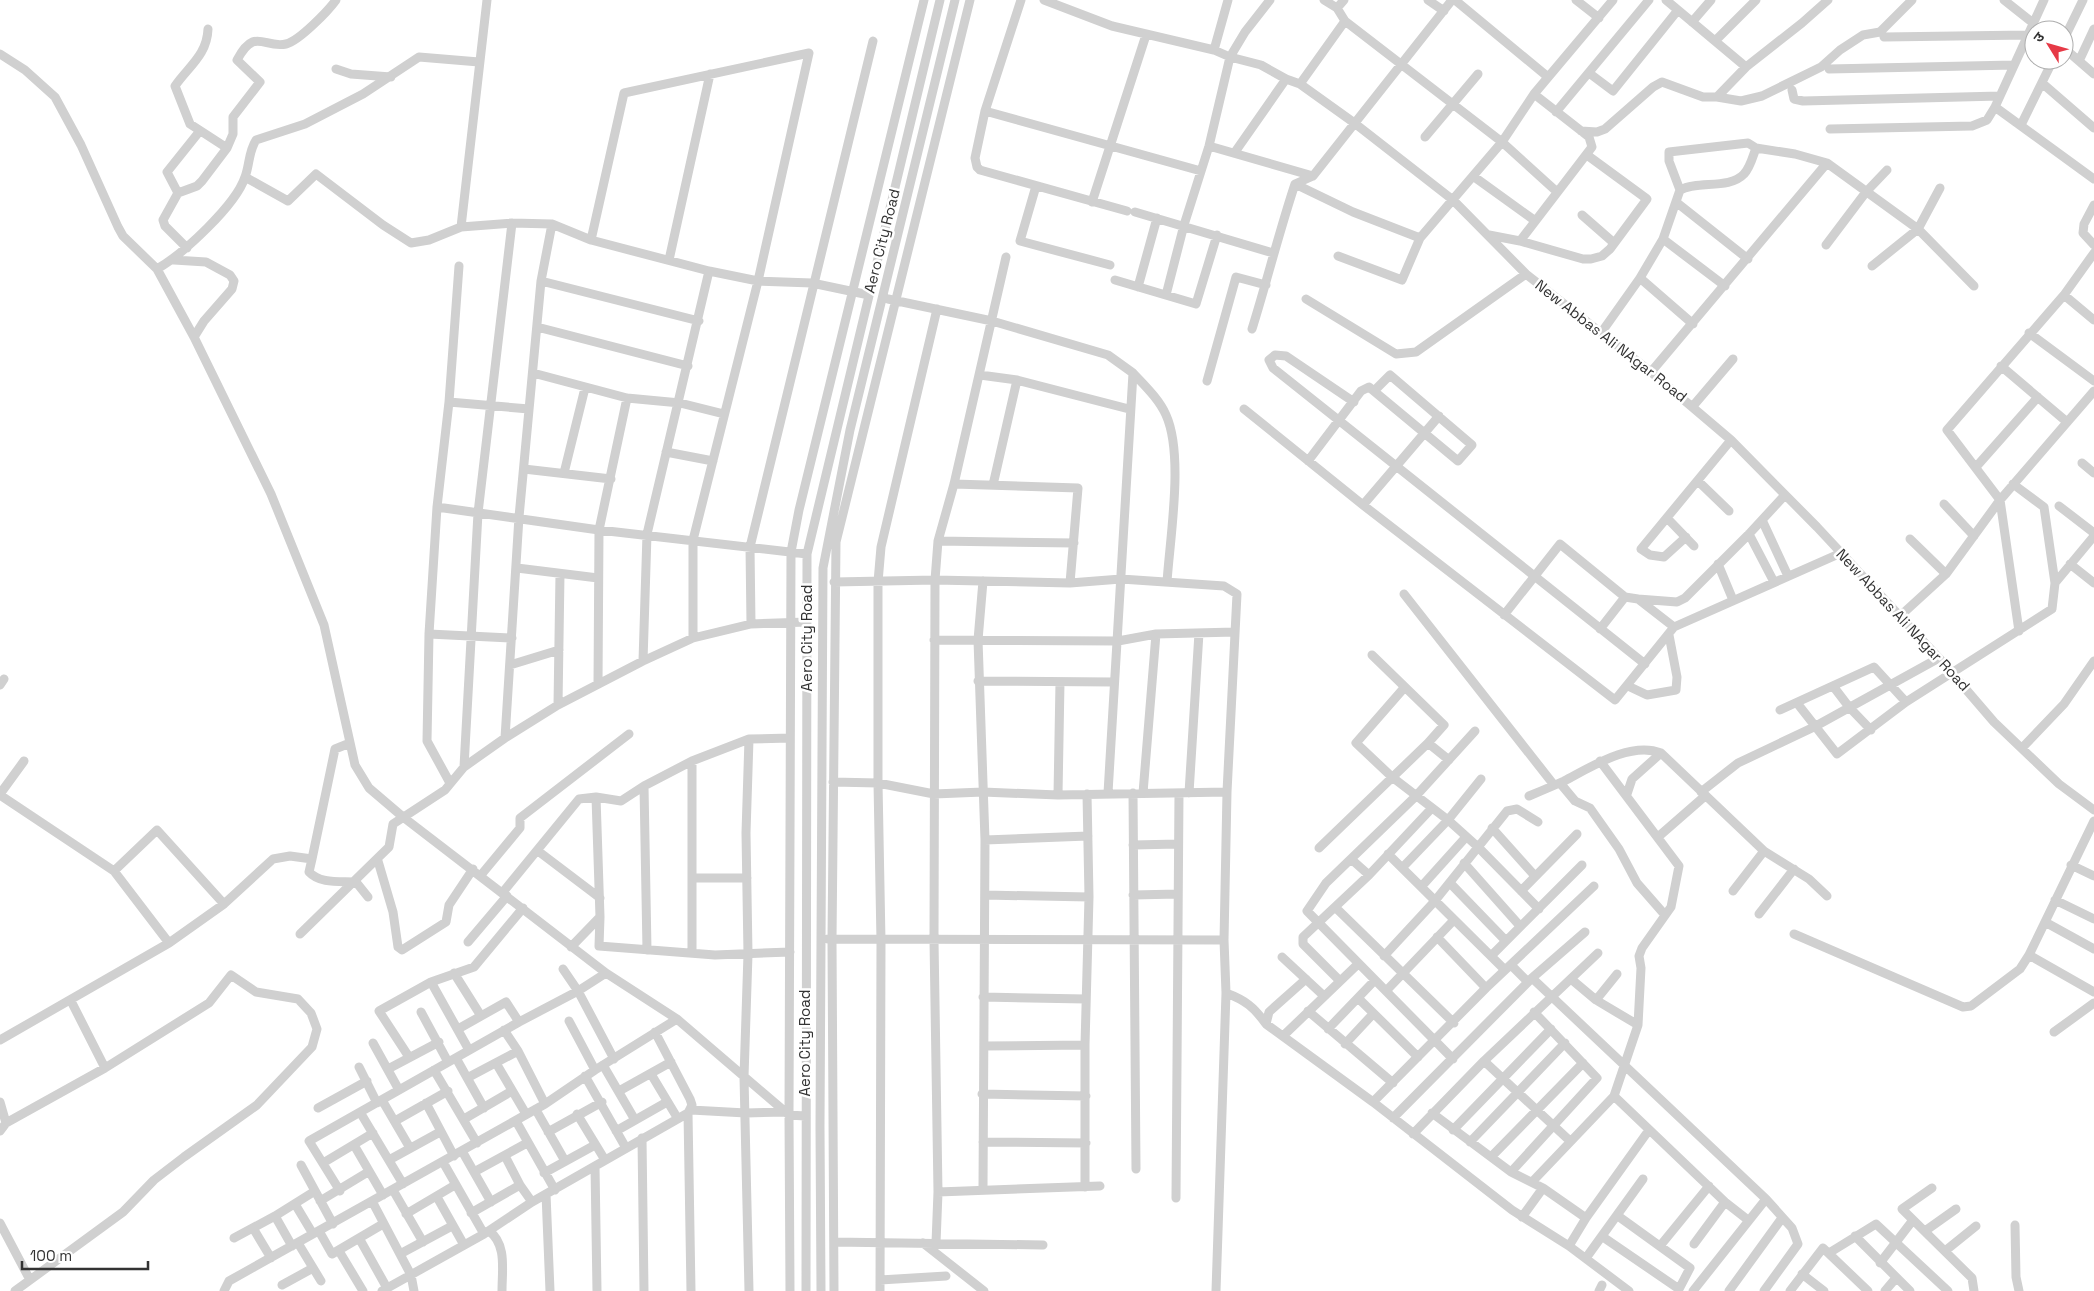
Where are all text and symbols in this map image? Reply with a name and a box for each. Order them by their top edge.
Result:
north arrow [2024,20,2074,70]
text: उ [2029,28,2049,46]
street label: Aero City Road [859,187,904,295]
street label: New Abbas Ali NAgar Road [1531,275,1691,406]
street label: New Abbas Ali NAgar Road [1832,544,1974,695]
street label: Aero City Road [797,585,816,691]
street label: Aero City Road [795,990,814,1096]
scale bar [22,1238,149,1270]
text: 100 m [30,1246,72,1265]

